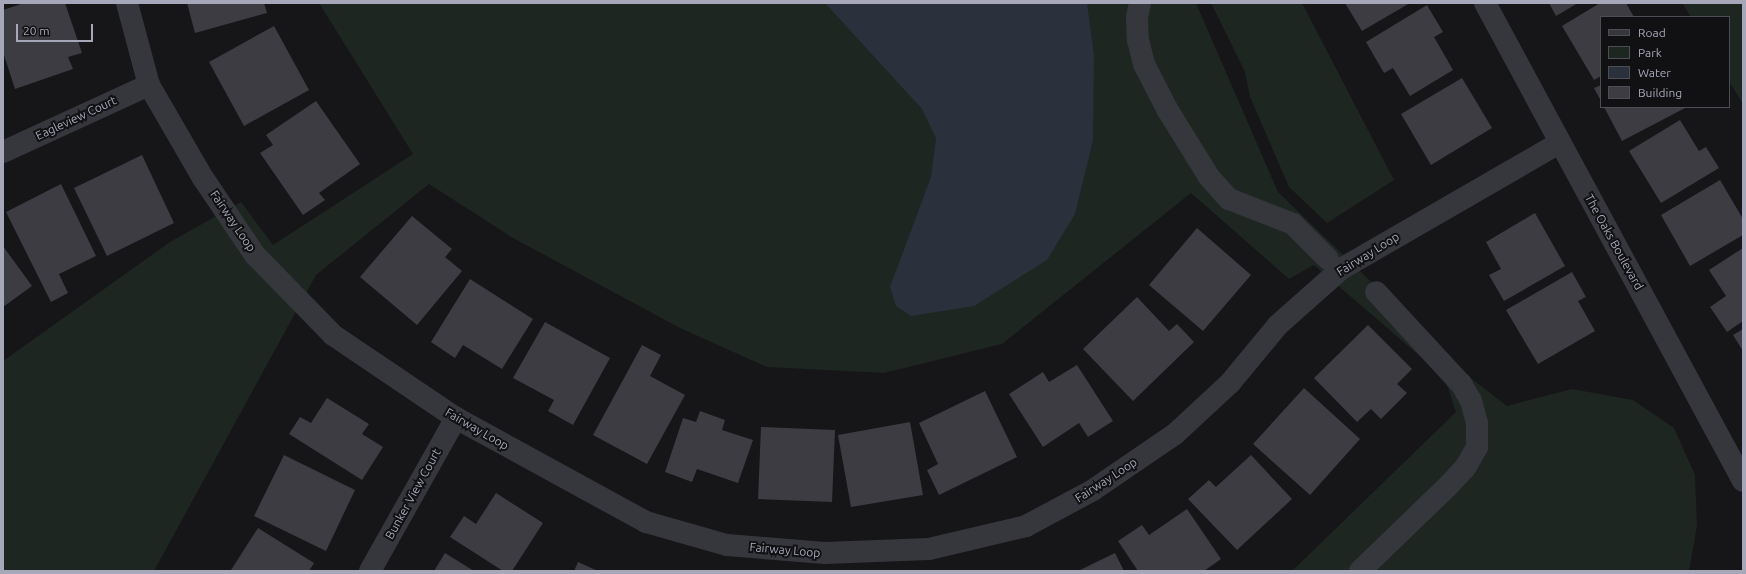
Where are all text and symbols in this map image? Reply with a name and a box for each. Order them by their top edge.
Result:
scale bar [18,16,95,42]
legend [1600,16,1730,108]
text: 20 m [23,24,50,37]
text: Road [1638,26,1666,39]
text: Park [1638,46,1662,59]
text: Water [1638,66,1671,79]
text: Building [1638,86,1682,99]
street label: Eagleview Court [33,93,119,143]
street label: Fairway Loop [207,188,259,254]
street label: The Oaks Boulevard [1582,192,1646,292]
street label: Fairway Loop [1334,229,1402,279]
street label: Fairway Loop [443,405,511,453]
street label: Bunker View Court [382,446,444,542]
street label: Fairway Loop [1072,455,1140,505]
street label: Fairway Loop [749,540,821,560]

